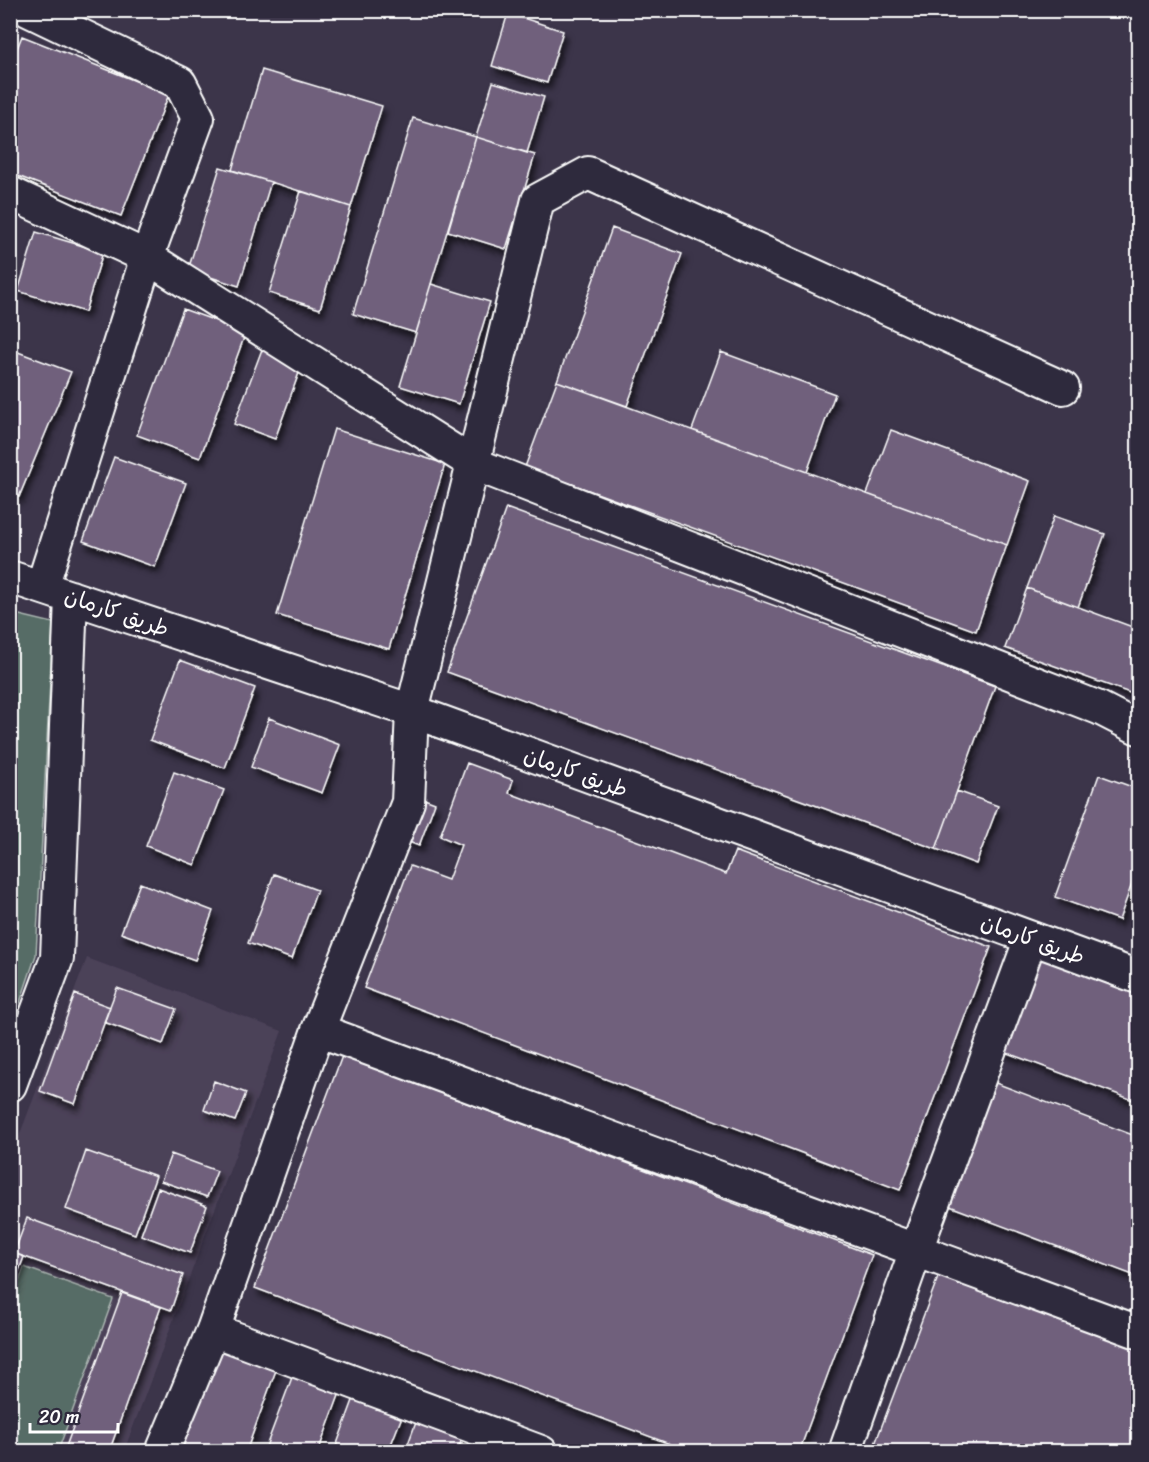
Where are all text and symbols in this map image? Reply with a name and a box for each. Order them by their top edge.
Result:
street label: طريق كارمان [59,576,175,648]
street label: طريق كارمان [518,735,634,809]
street label: طريق كارمان [975,902,1091,976]
scale bar [30,1396,118,1434]
text: 20 m [39,1401,79,1433]

